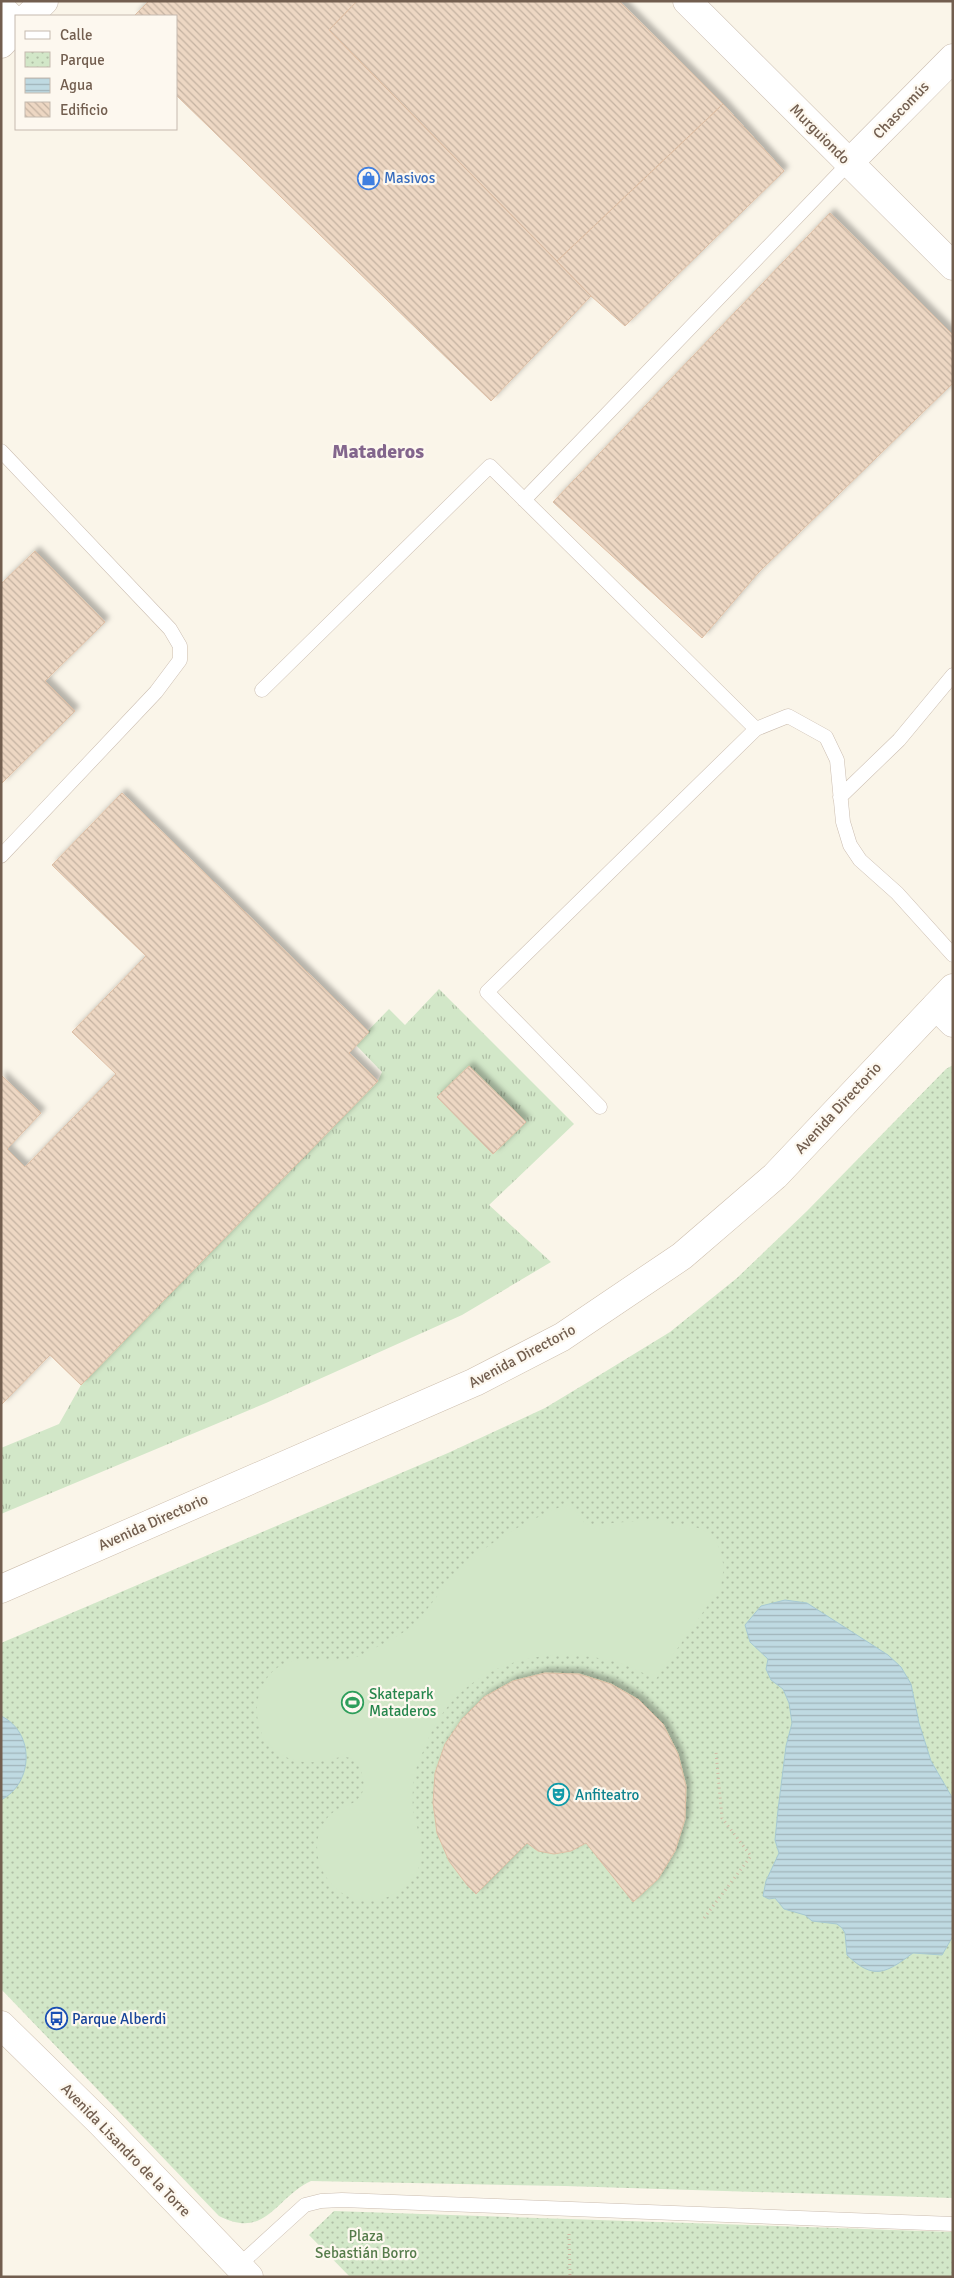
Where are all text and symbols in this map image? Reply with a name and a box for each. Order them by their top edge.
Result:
legend [15,15,178,130]
text: Calle [60,26,93,44]
text: Parque [60,51,105,69]
text: Agua [60,76,93,94]
street label: Chascomús [869,77,933,142]
street label: Murguiondo [786,100,854,168]
text: Edificio [60,101,108,119]
shop icon: Masivos [356,166,380,190]
place label: Masivos [384,169,436,187]
district label: Mataderos [332,439,424,464]
street label: Avenida Directorio [791,1058,885,1157]
street label: Avenida Directorio [466,1320,579,1392]
street label: Avenida Directorio [95,1490,211,1554]
place label: Skatepark Mataderos [369,1685,437,1720]
sports icon: Skatepark Mataderos [341,1691,365,1715]
theatre icon: Anfiteatro [547,1783,571,1807]
place label: Anfiteatro [575,1786,640,1804]
bus stop icon: Parque Alberdi [44,2007,68,2031]
place label: Parque Alberdi [72,2010,166,2028]
street label: Avenida Lisandro de la Torre [57,2079,195,2221]
park label: Plaza Sebastián Borro [315,2227,417,2262]

